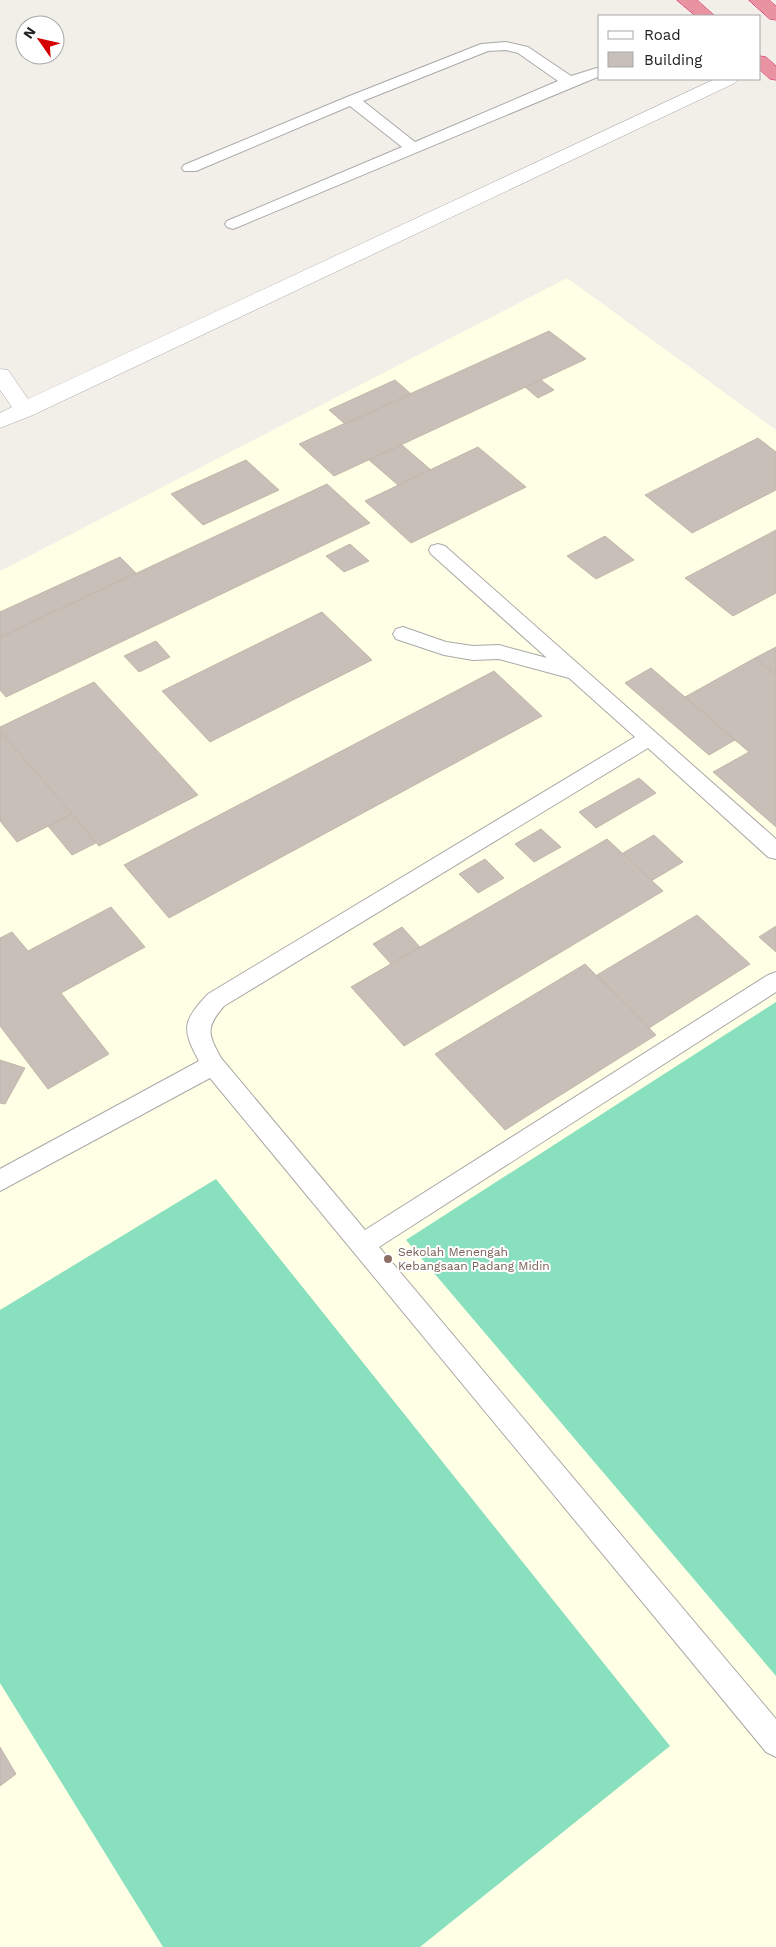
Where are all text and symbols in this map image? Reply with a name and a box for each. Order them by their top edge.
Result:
north arrow [15,15,65,65]
legend [598,15,761,80]
text: N [20,24,39,42]
text: Road [644,26,681,44]
text: Building [644,51,702,69]
place label: Sekolah Menengah Kebangsaan Padang Midin [398,1245,550,1273]
marker: Sekolah Menengah Kebangsaan Padang Midin [382,1253,394,1265]

